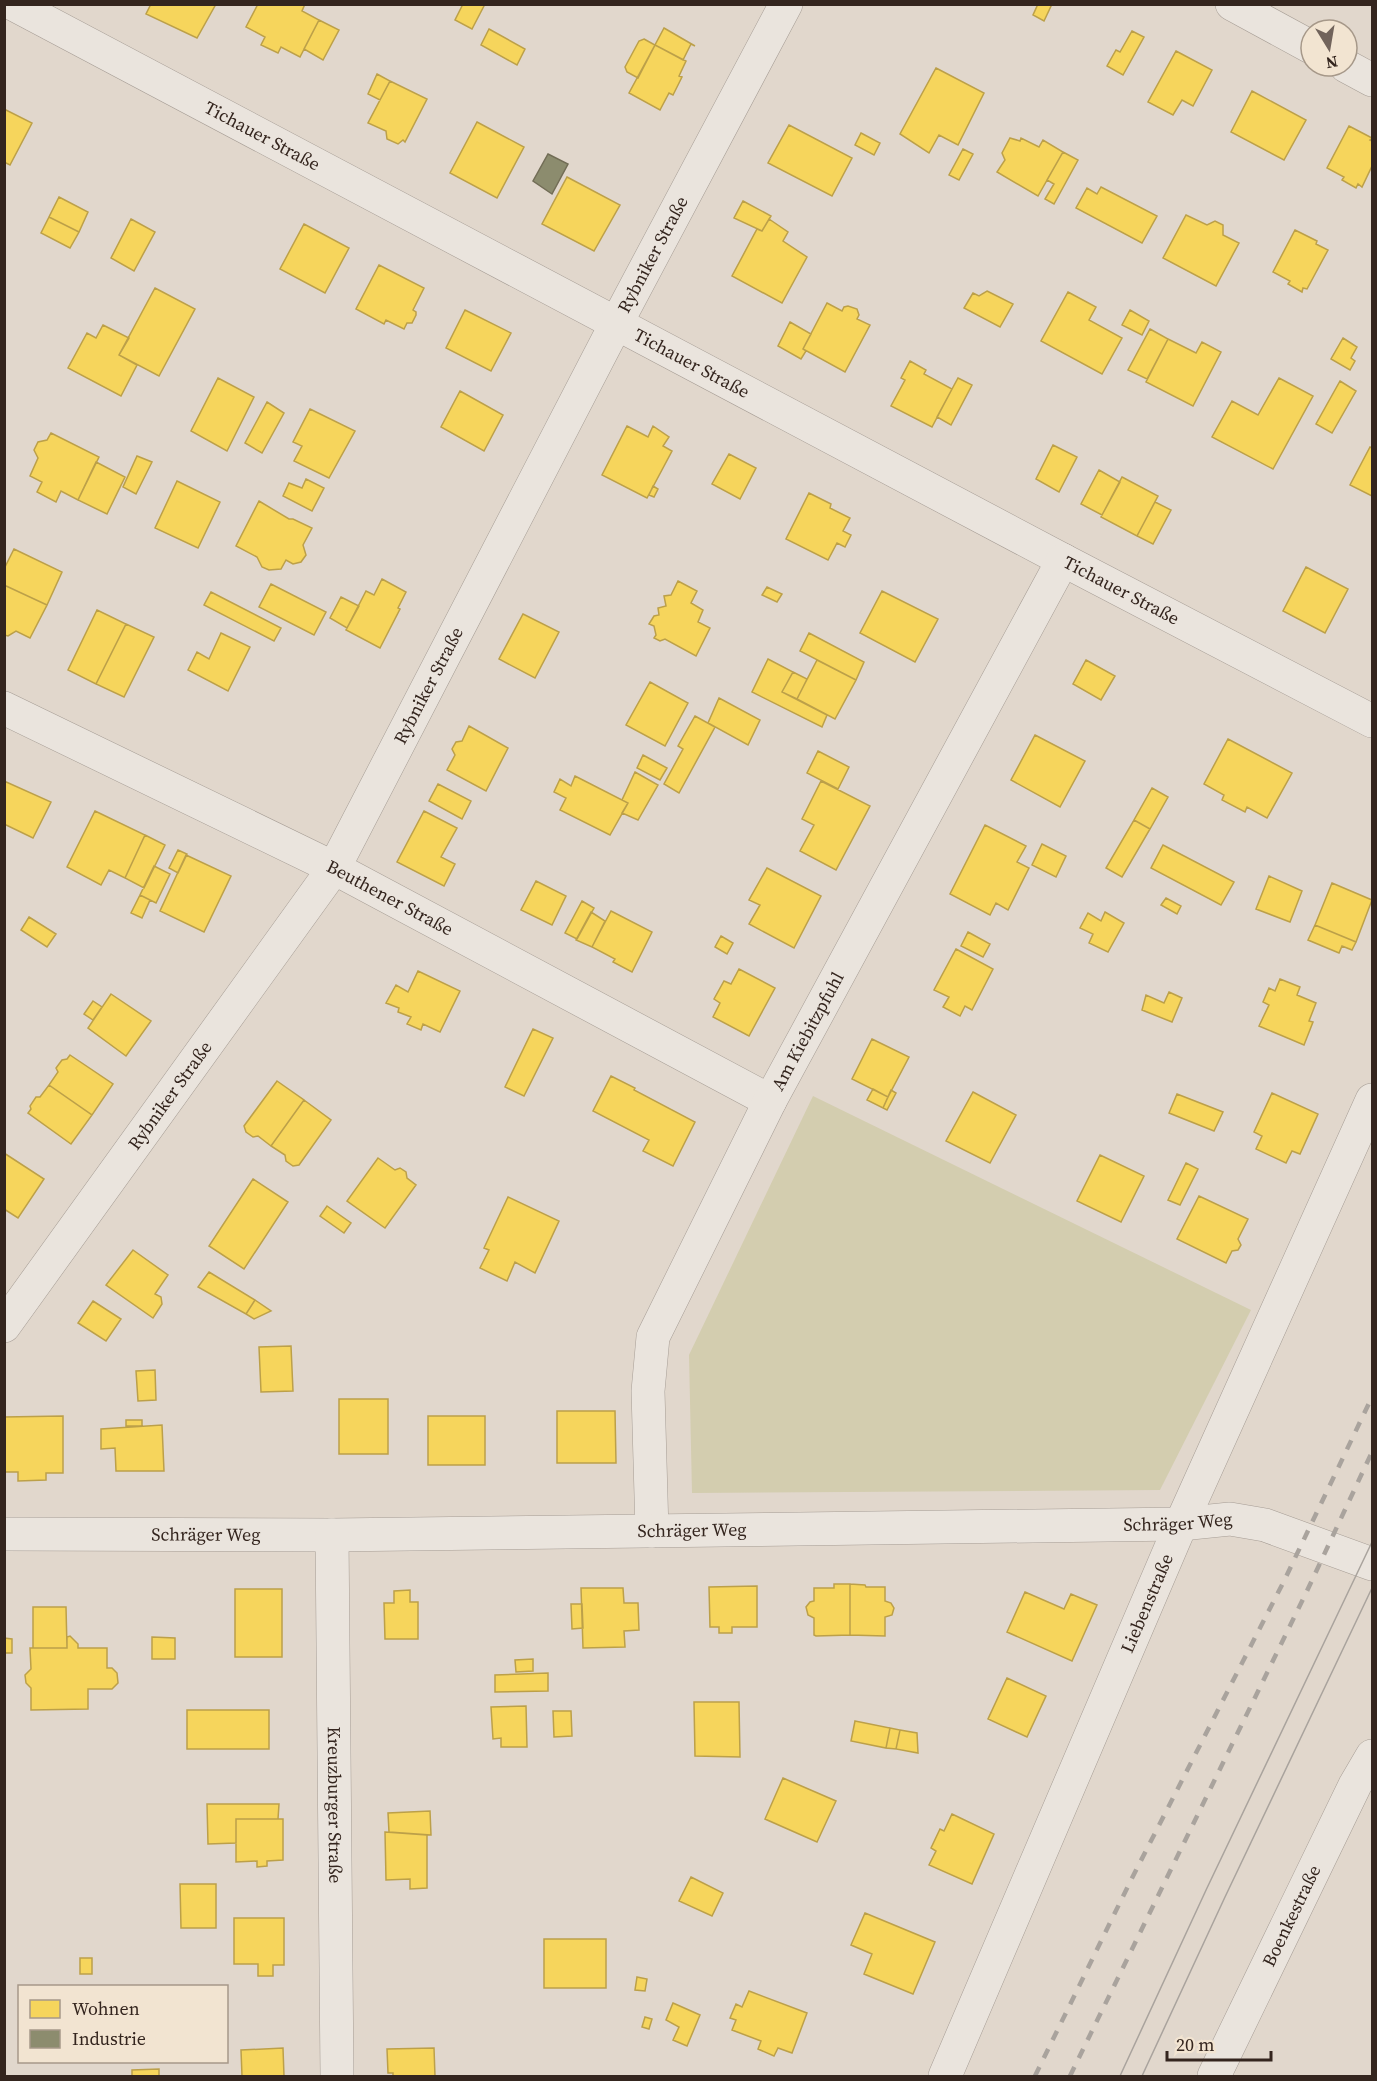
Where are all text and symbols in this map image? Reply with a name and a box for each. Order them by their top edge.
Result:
north arrow [1299,18,1359,78]
text: N [1324,51,1340,75]
street label: Tichauer Straße [200,95,325,176]
street label: Rybniker Straße [611,191,694,317]
street label: Tichauer Straße [630,322,754,404]
street label: Tichauer Straße [1059,549,1184,631]
street label: Rybniker Straße [387,622,469,748]
street label: Beuthener Straße [323,853,458,941]
street label: Am Kiebitzpfuhl [765,967,850,1095]
street label: Rybniker Straße [122,1036,217,1155]
street label: Schräger Weg [1123,1506,1233,1537]
street label: Schräger Weg [637,1517,747,1543]
street label: Schräger Weg [151,1521,261,1547]
street label: Liebenstraße [1114,1550,1179,1657]
street label: Kreuzburger Straße [322,1726,348,1884]
street label: Boenkestraße [1256,1861,1326,1971]
legend [18,1985,228,2063]
text: Wohnen [72,1996,140,2021]
scale bar [1167,2024,1270,2062]
text: Industrie [72,2026,146,2051]
text: 20 m [1176,2032,1214,2057]

